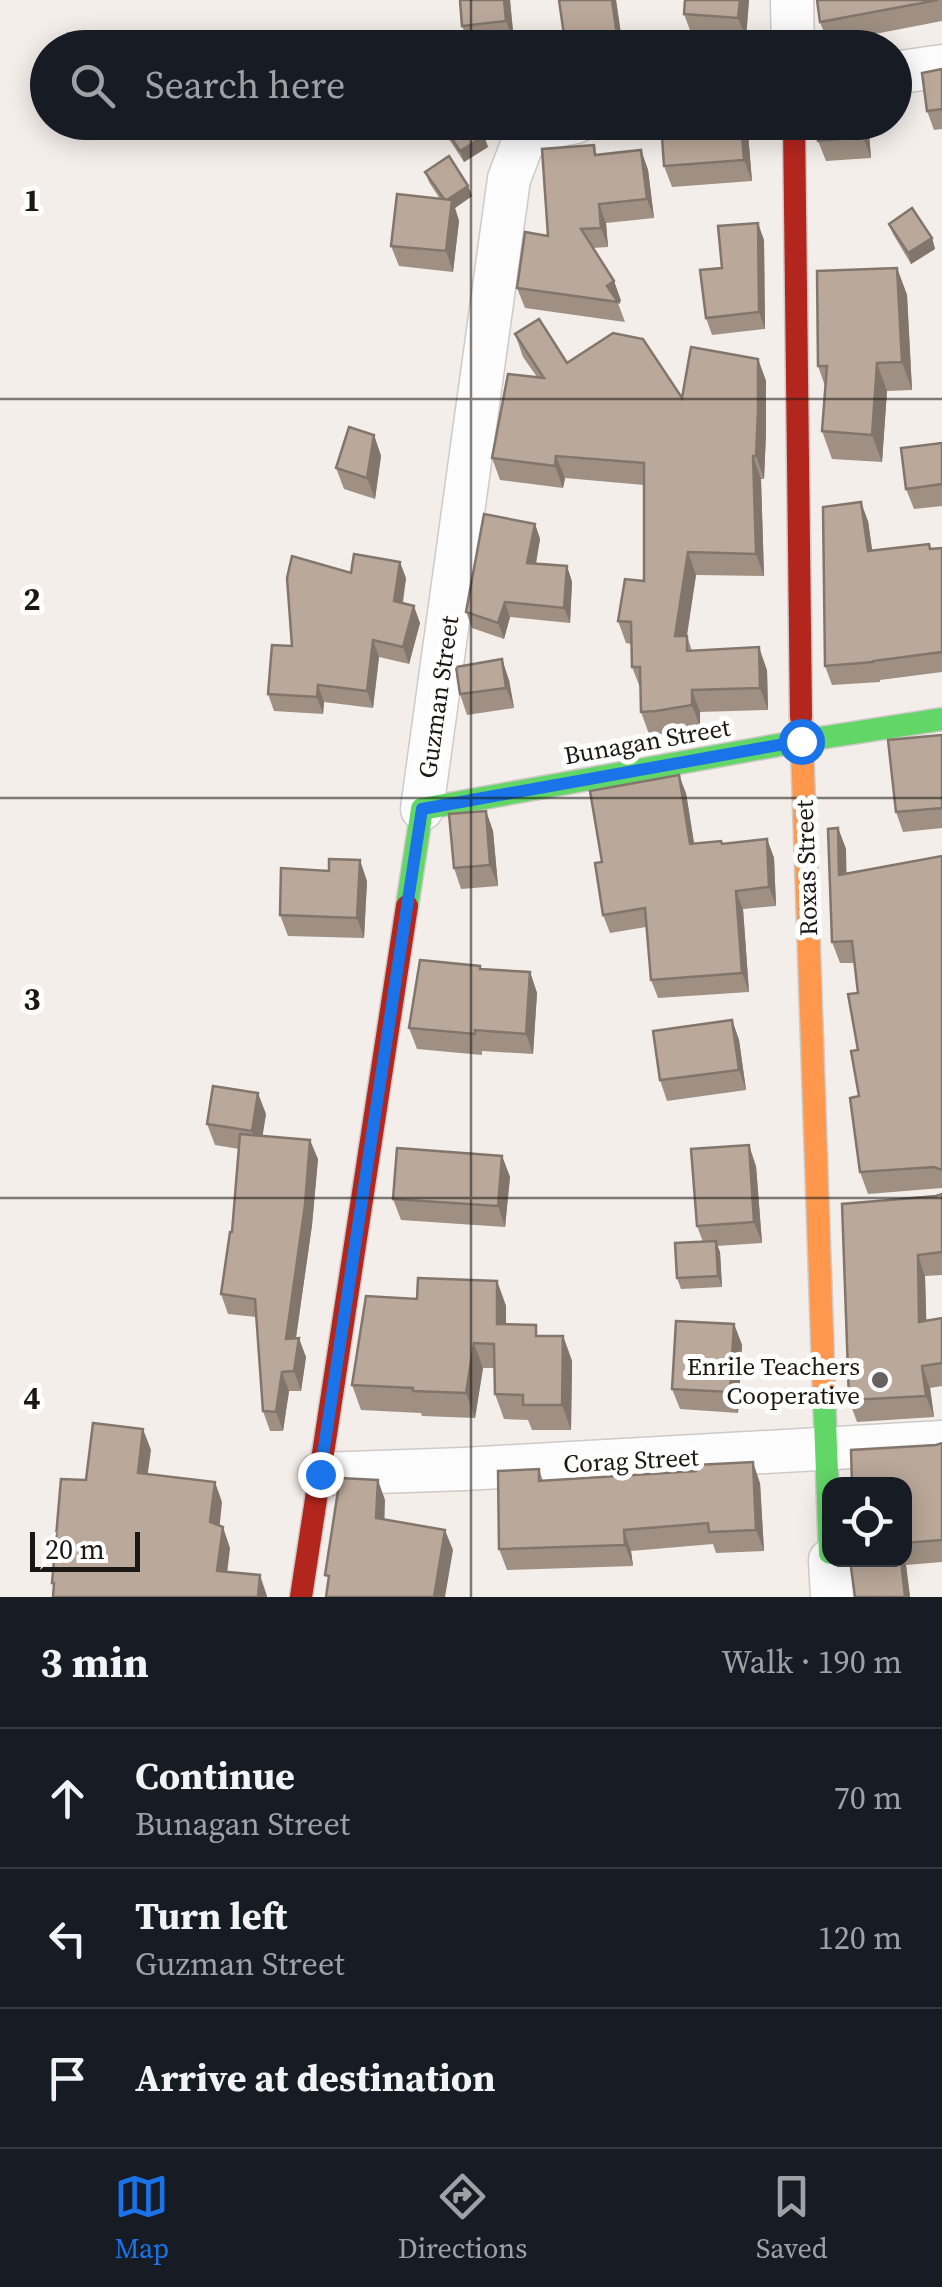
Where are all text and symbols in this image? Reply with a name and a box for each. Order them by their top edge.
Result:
search box [30,30,912,140]
icon: search [65,58,120,113]
text: Search here [145,59,345,111]
text: 1 [23,178,41,222]
text: 2 [23,577,41,621]
street label: Guzman Street [410,613,466,780]
street label: Bunagan Street [561,710,734,772]
route start [779,719,825,765]
street label: Roxas Street [787,799,825,937]
text: 3 [23,977,41,1021]
place label: Enrile Teachers Cooperative [687,1349,860,1412]
marker: Enrile Teachers Cooperative [869,1369,891,1391]
text: 4 [23,1376,41,1420]
street label: Corag Street [562,1439,701,1481]
route end [298,1452,344,1498]
map controls [822,1477,912,1567]
button: locate [822,1477,912,1567]
scale bar [30,1527,140,1572]
text: 20 m [45,1530,105,1568]
text: 3 min [40,1633,149,1691]
text: Walk · 190 m [721,1640,902,1684]
text: Continue [135,1750,295,1802]
icon: ahead [40,1771,95,1826]
text: 70 m [834,1776,902,1820]
text: Bunagan Street [135,1802,350,1846]
text: Turn left [135,1890,287,1942]
icon: left [40,1911,95,1966]
text: 120 m [818,1916,902,1960]
text: Guzman Street [135,1942,345,1986]
icon: arrive [40,2051,95,2106]
text: Arrive at destination [135,2052,496,2104]
tab: Map [114,2169,169,2267]
tab: Directions [398,2169,527,2267]
tab: Saved [756,2169,828,2267]

